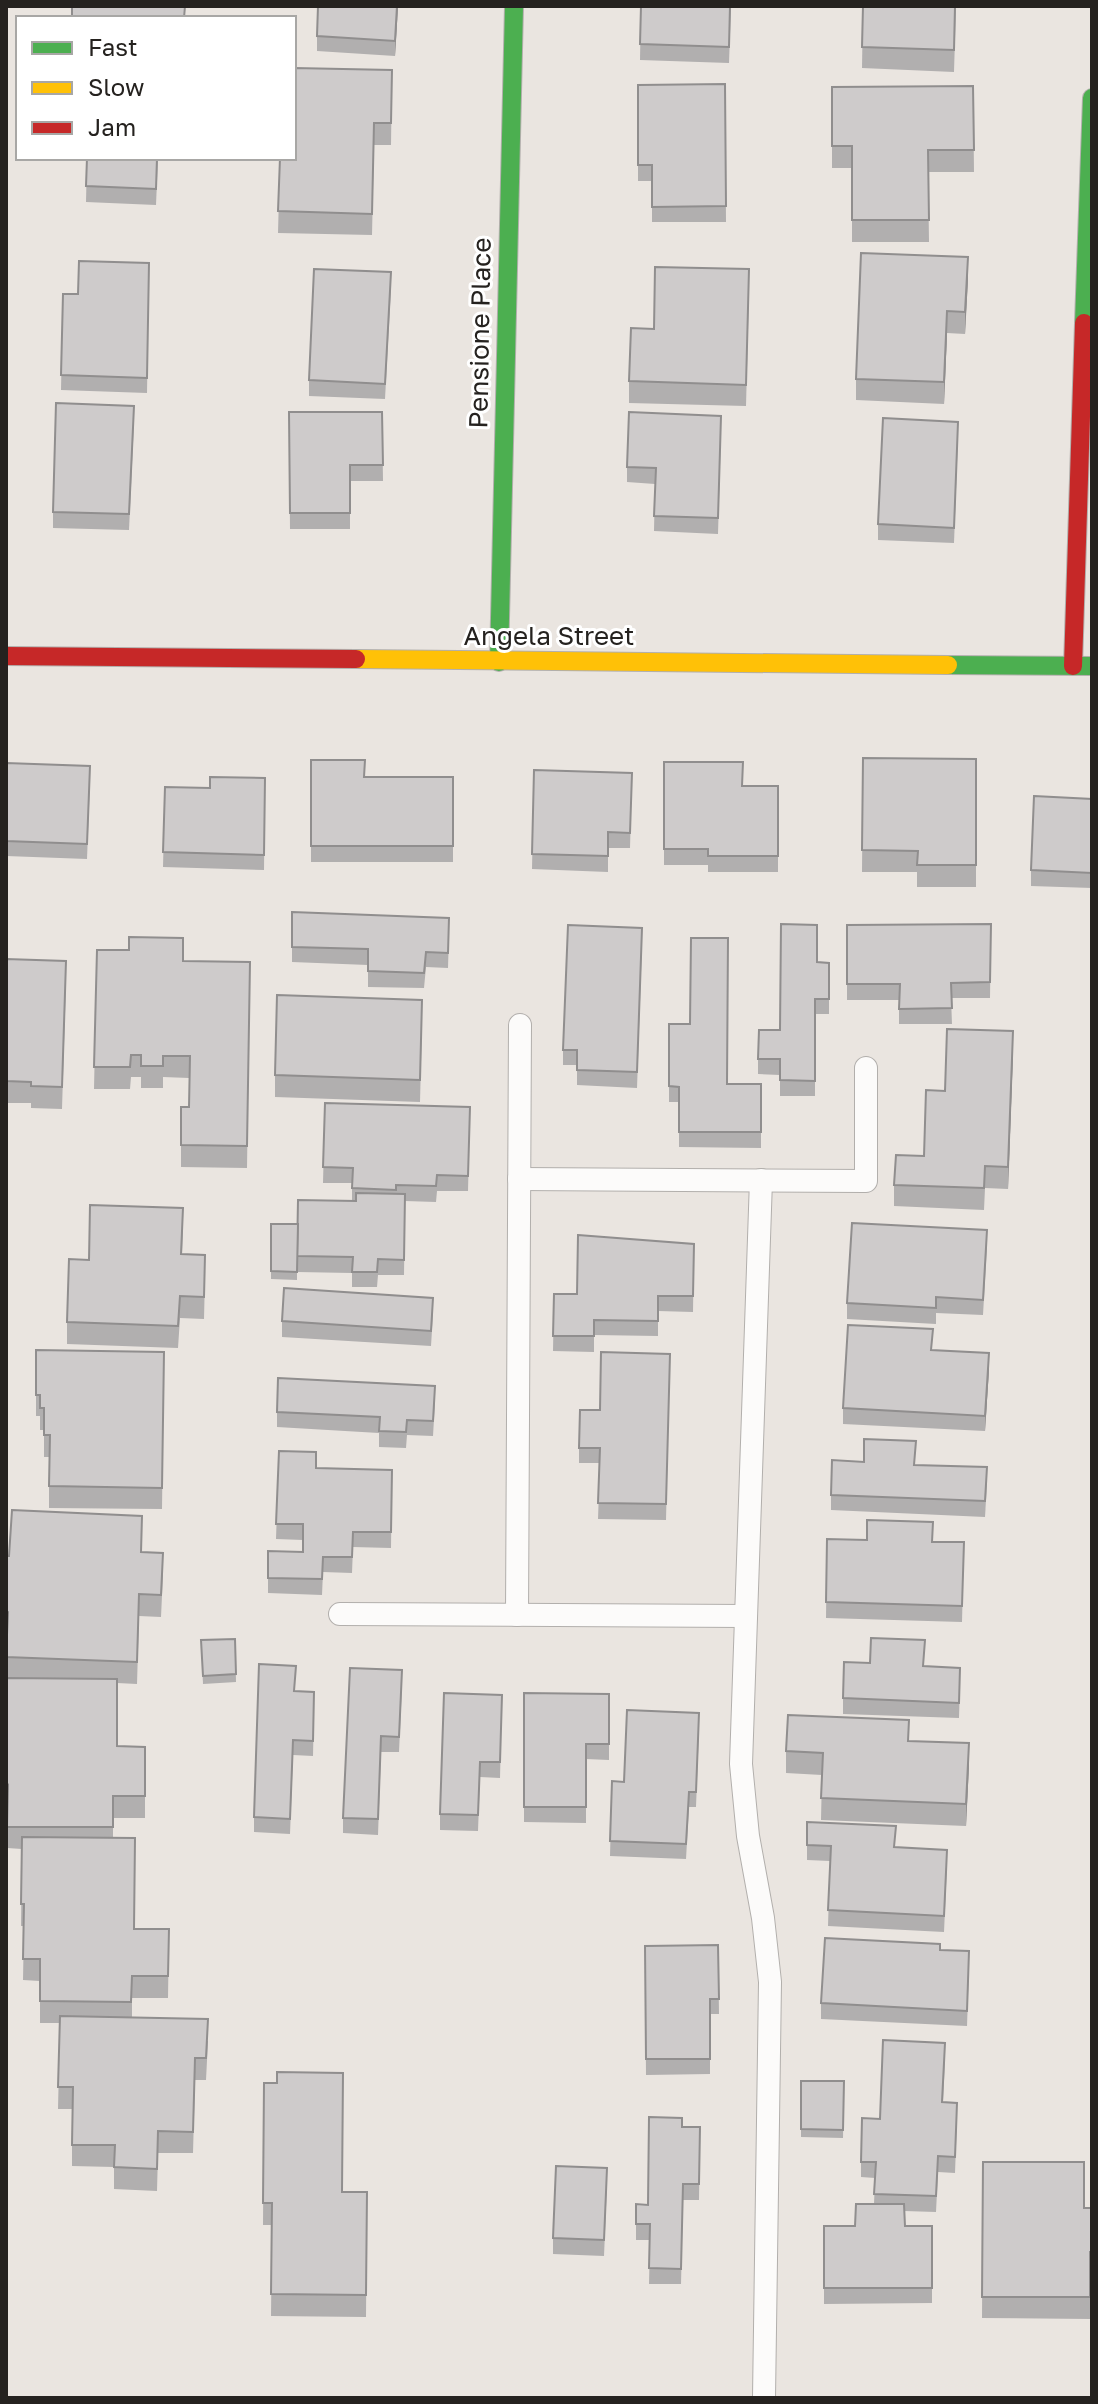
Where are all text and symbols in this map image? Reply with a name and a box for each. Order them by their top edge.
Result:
legend [16,16,296,160]
text: Fast [88,32,138,61]
text: Slow [88,72,144,101]
text: Jam [88,112,136,141]
street label: Pensione Place [462,237,497,429]
street label: Angela Street [464,620,634,651]

